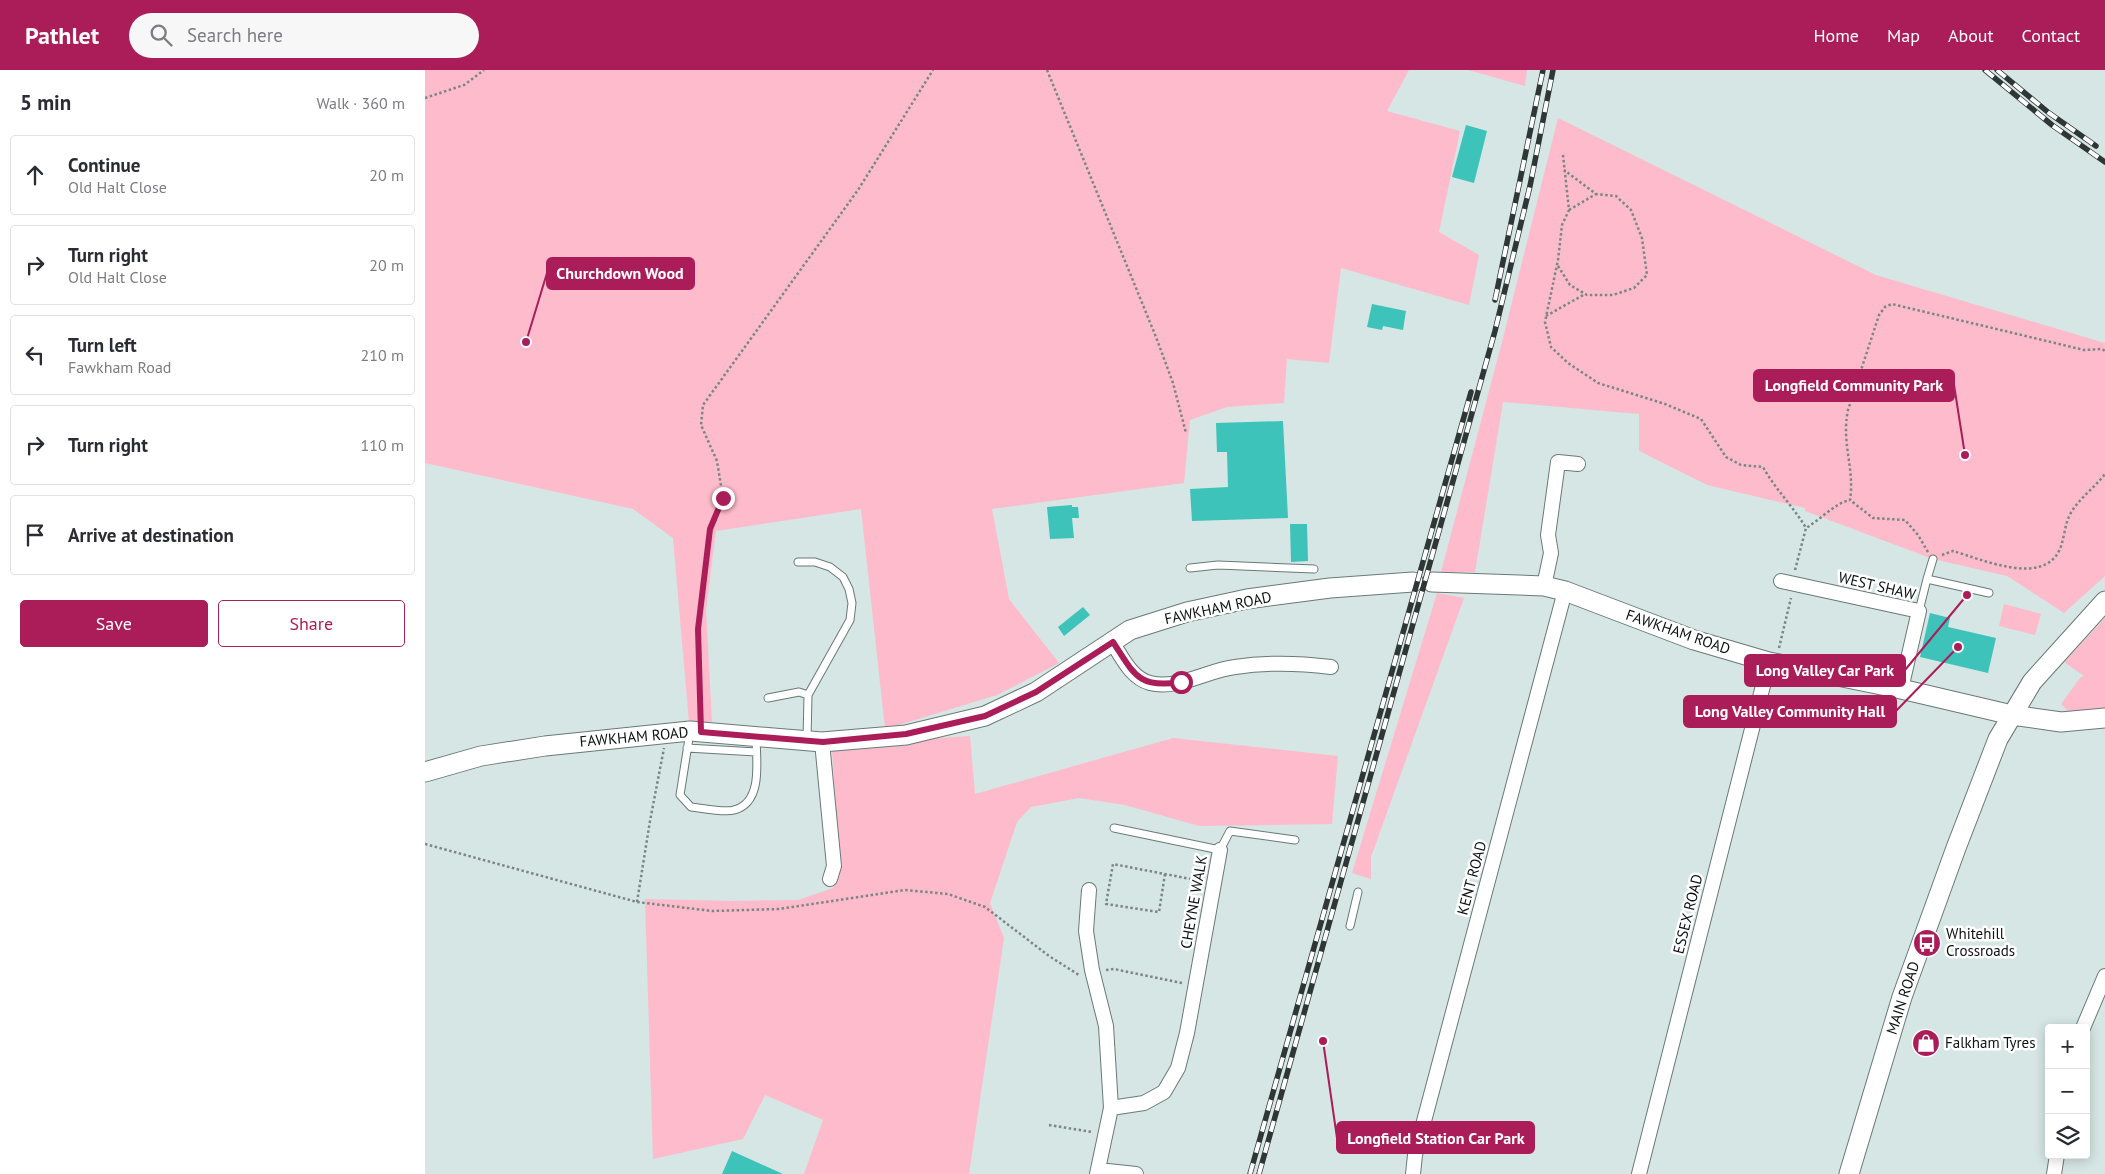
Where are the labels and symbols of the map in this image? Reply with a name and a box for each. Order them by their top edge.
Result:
callout: Churchdown Wood [547,258,694,289]
text: Churchdown Wood [556,263,684,283]
callout: Longfield Community Park [1754,370,1954,401]
text: Longfield Community Park [1765,375,1943,395]
route end [712,487,735,510]
street label: WEST SHAW [1836,567,1918,604]
street label: FAWKHAM ROAD [1163,587,1273,628]
street label: FAWKHAM ROAD [1623,605,1733,658]
callout: Long Valley Car Park [1745,655,1905,686]
text: Long Valley Car Park [1756,660,1894,680]
route start [1170,671,1193,694]
callout: Long Valley Community Hall [1684,696,1896,727]
text: Long Valley Community Hall [1695,701,1886,721]
street label: FAWKHAM ROAD [579,722,689,751]
street label: KENT ROAD [1453,839,1490,917]
street label: CHEYNE WALK [1176,854,1211,950]
street label: ESSEX ROAD [1668,872,1707,956]
place label: Whitehill Crossroads [1946,924,2015,960]
bus stop icon: Whitehill Crossroads [1912,928,1942,958]
street label: MAIN ROAD [1882,959,1923,1037]
shop icon: Falkham Tyres [1911,1028,1941,1058]
place label: Falkham Tyres [1945,1033,2036,1052]
callout: Longfield Station Car Park [1337,1122,1534,1153]
text: Longfield Station Car Park [1347,1128,1525,1148]

